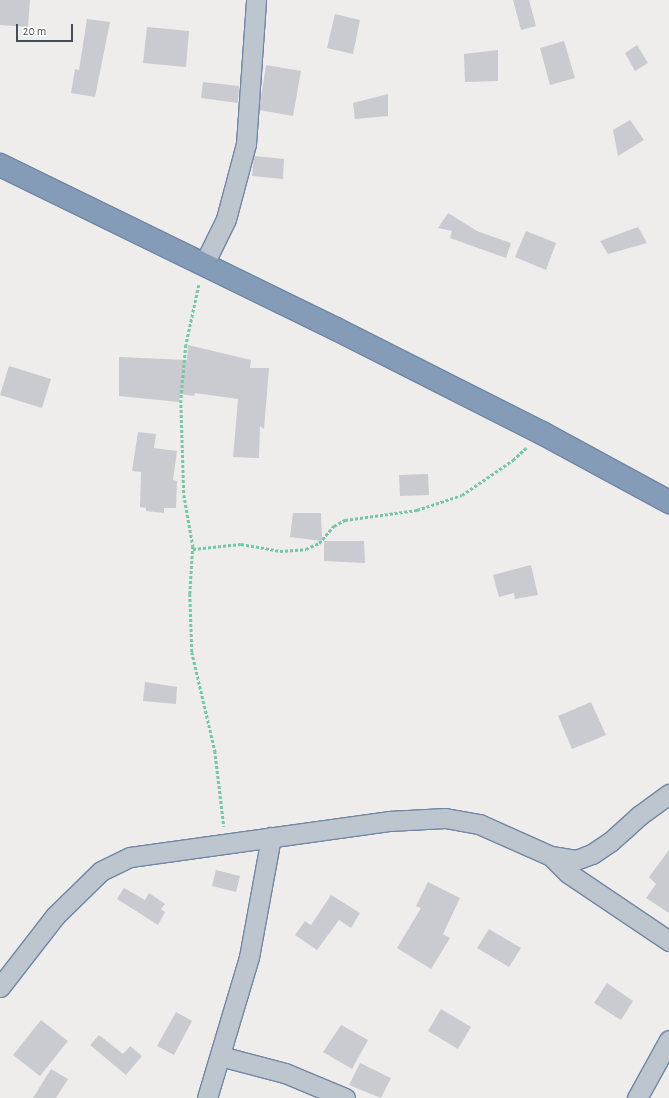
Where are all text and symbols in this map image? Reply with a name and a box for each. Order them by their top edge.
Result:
scale bar [18,16,75,42]
text: 20 m [23,25,46,37]

